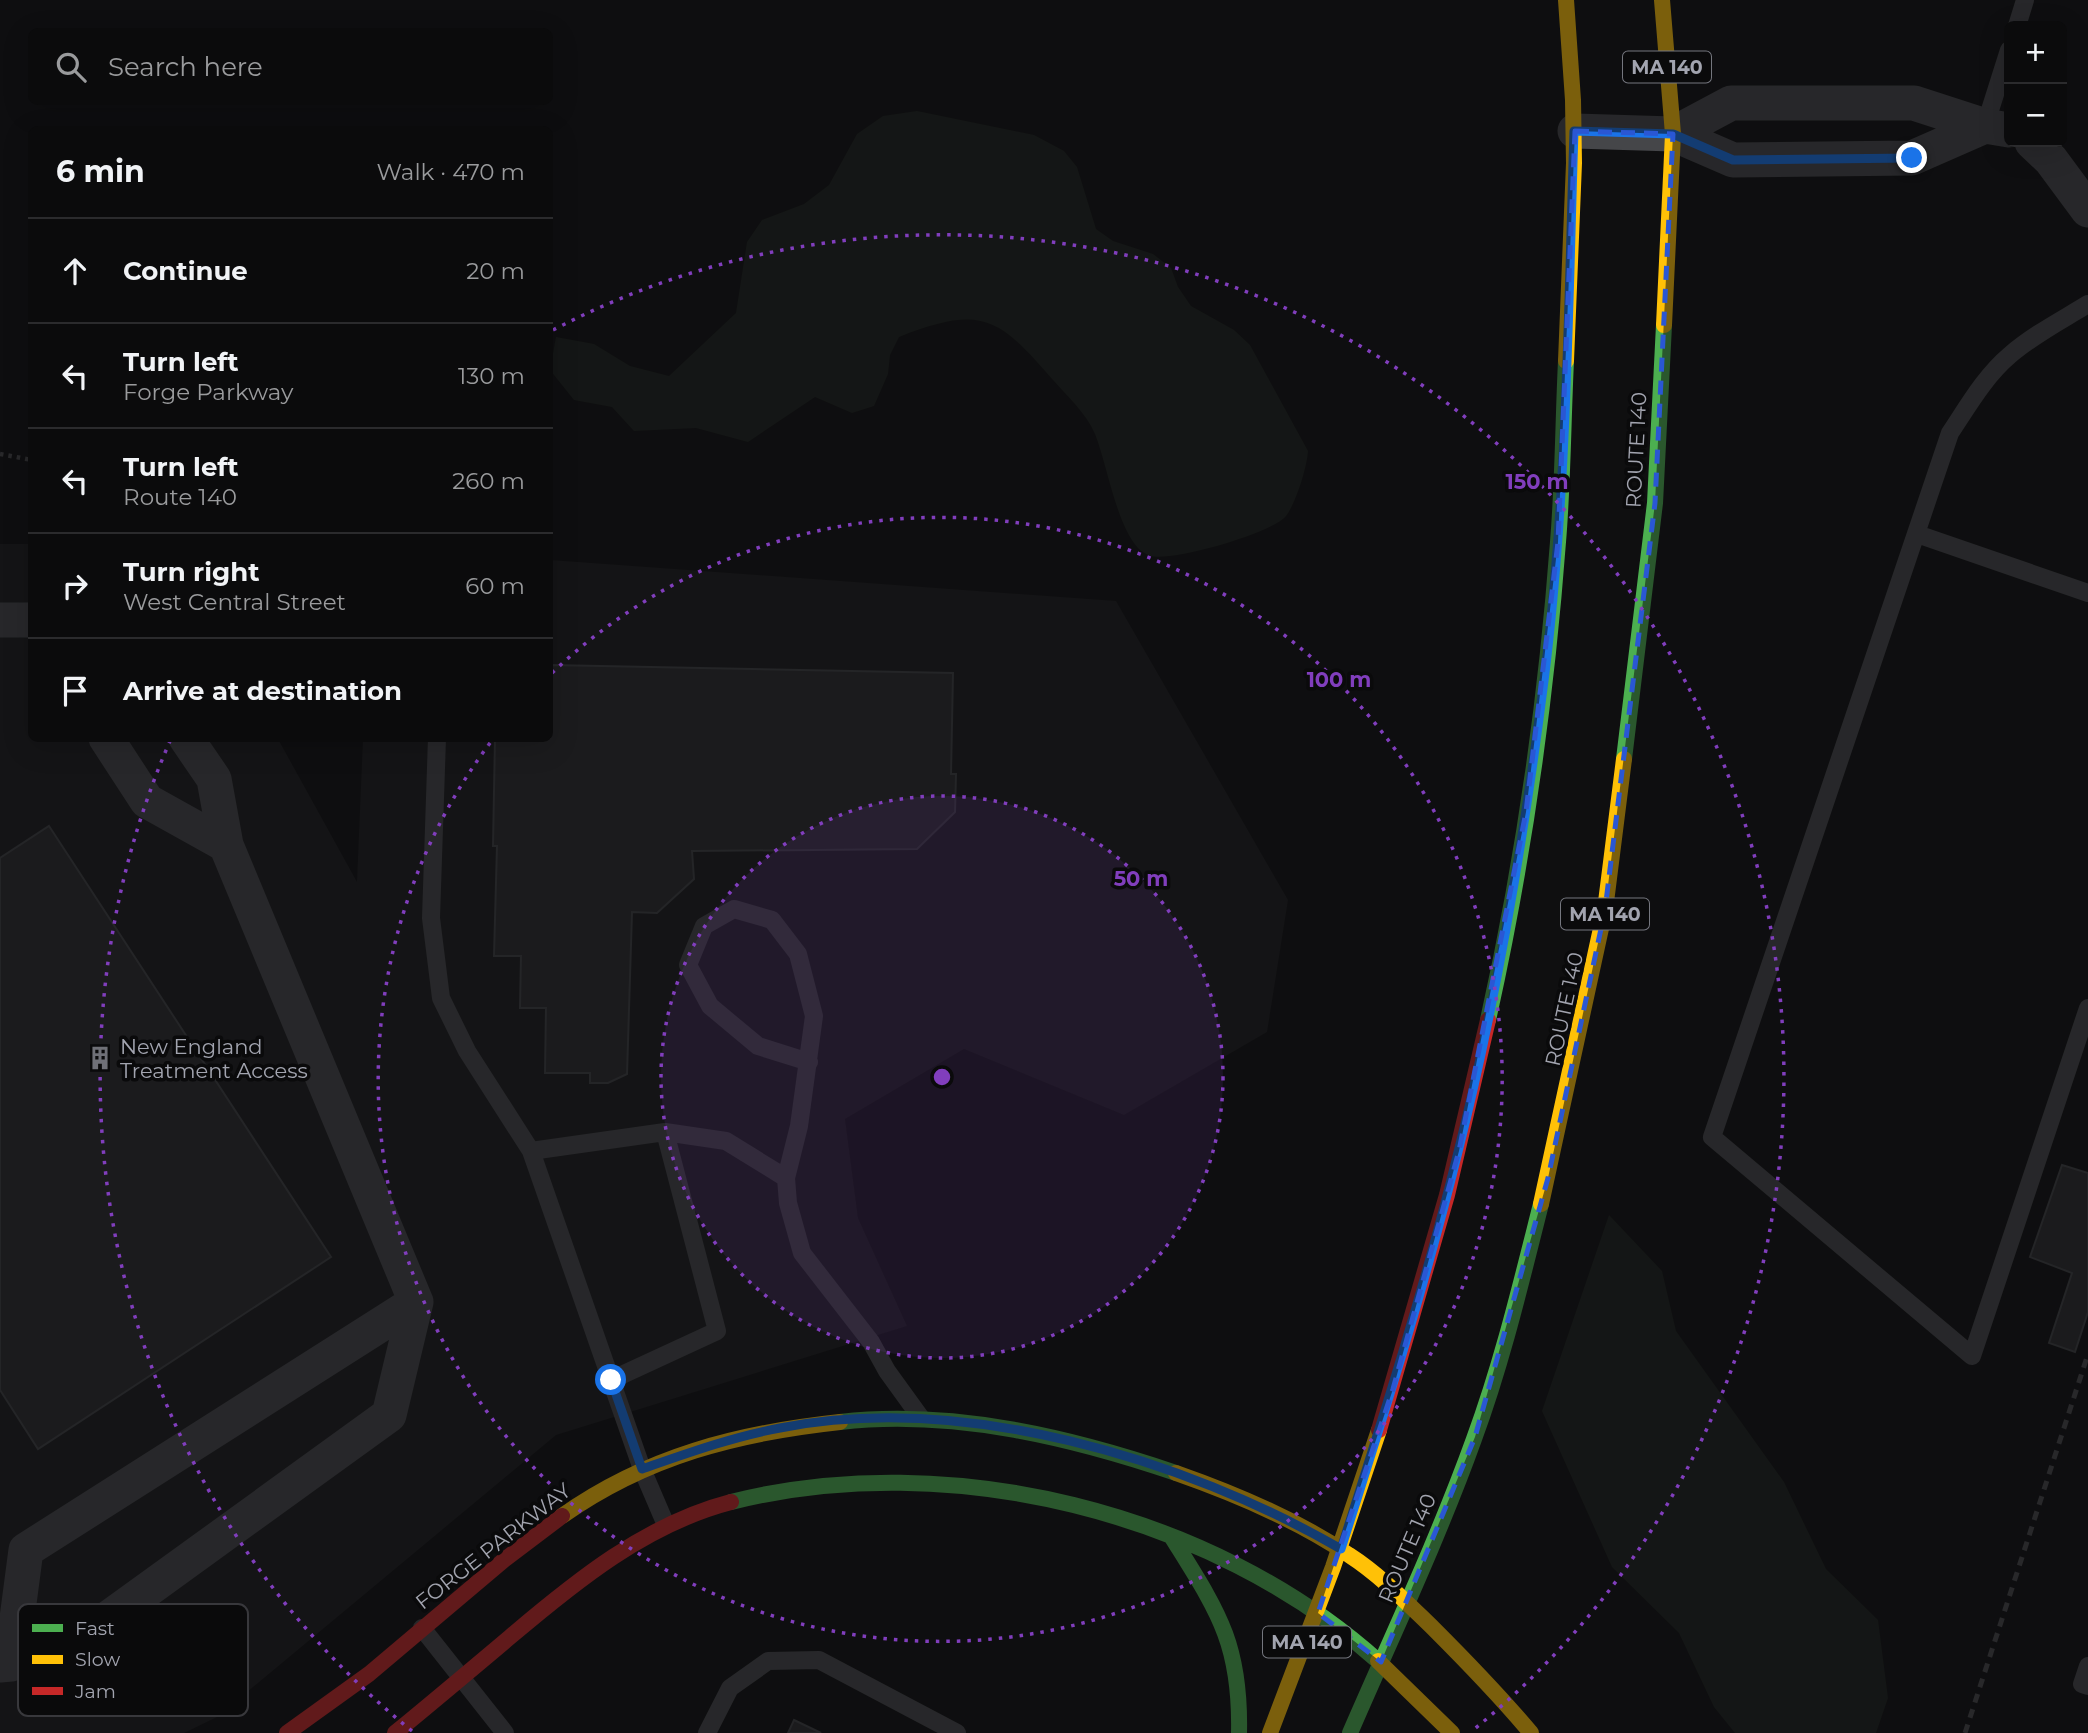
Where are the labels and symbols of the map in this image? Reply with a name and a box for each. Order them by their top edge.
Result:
road number: MA 140 [1623,52,1711,82]
route end [1896,142,1927,173]
street label: ROUTE 140 [1620,391,1652,509]
text: 150 m [1506,469,1568,494]
text: 100 m [1307,667,1371,692]
text: 50 m [1114,866,1168,891]
road number: MA 140 [1561,898,1649,930]
street label: ROUTE 140 [1540,950,1588,1068]
place label: New England Treatment Access [120,1034,308,1083]
building icon: New England Treatment Access [86,1044,114,1072]
centre of rings [930,1065,954,1089]
route start [595,1364,626,1395]
street label: FORGE PARKWAY [410,1477,576,1614]
street label: ROUTE 140 [1373,1490,1441,1606]
legend [18,1604,248,1716]
text: Fast [75,1617,115,1640]
road number: MA 140 [1263,1626,1351,1658]
text: Slow [75,1648,120,1671]
text: Jam [74,1680,116,1703]

